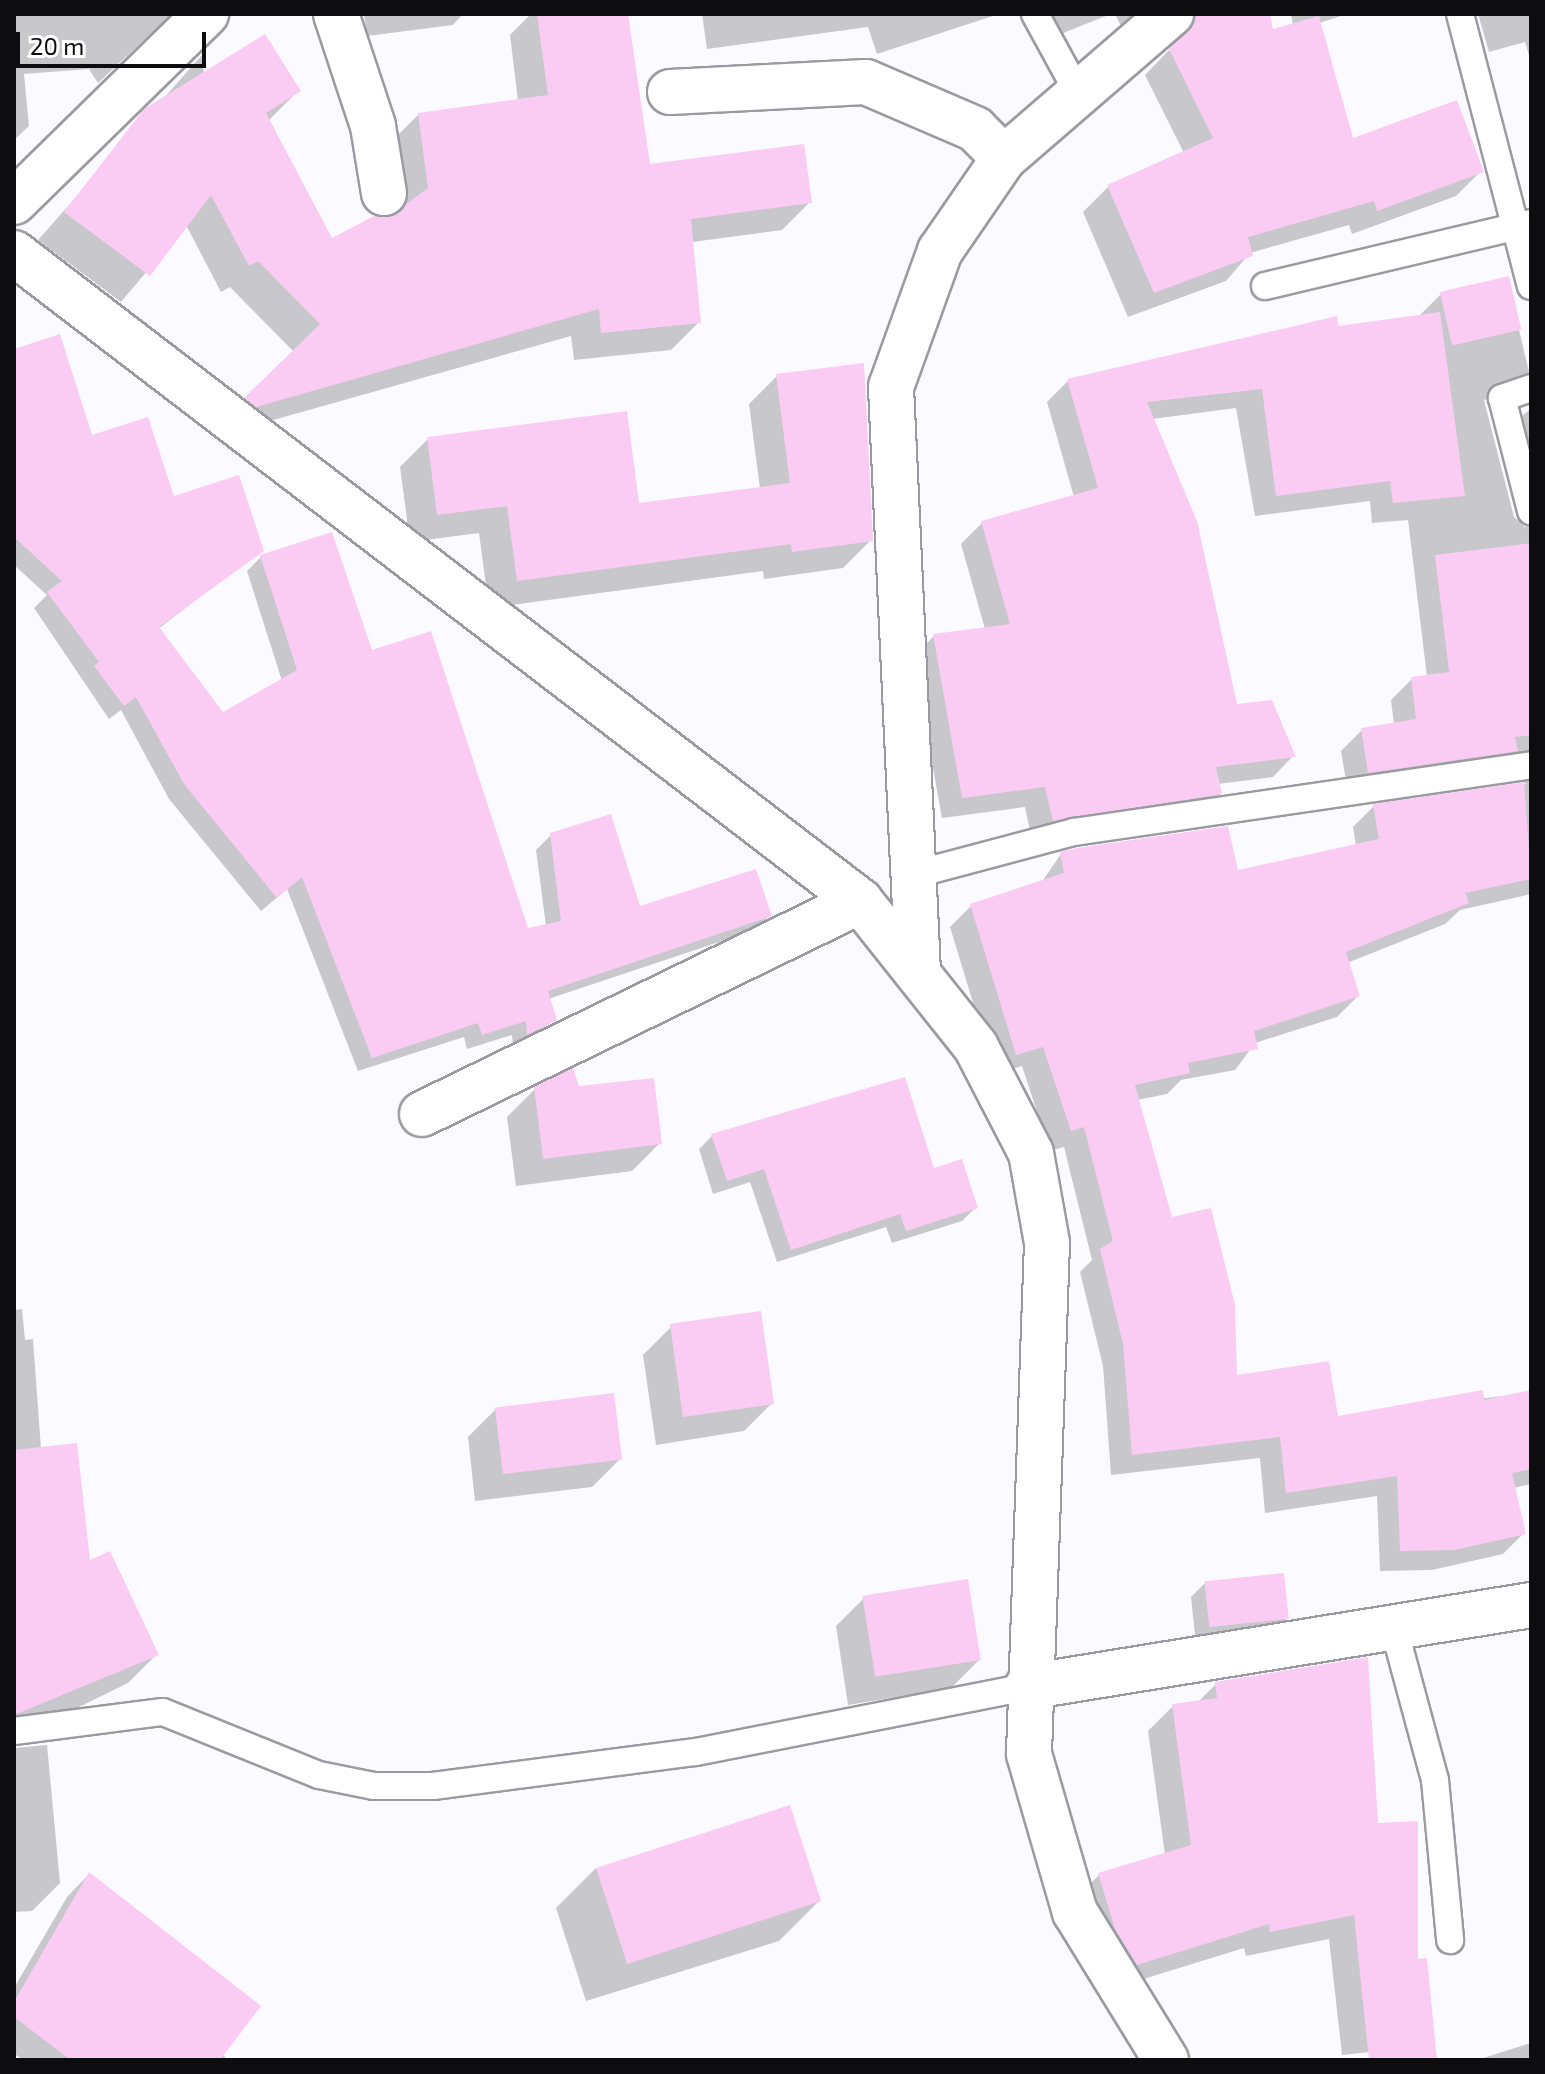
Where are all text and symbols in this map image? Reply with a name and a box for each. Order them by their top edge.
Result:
scale bar [20,16,210,66]
text: 20 m [30,31,84,60]

